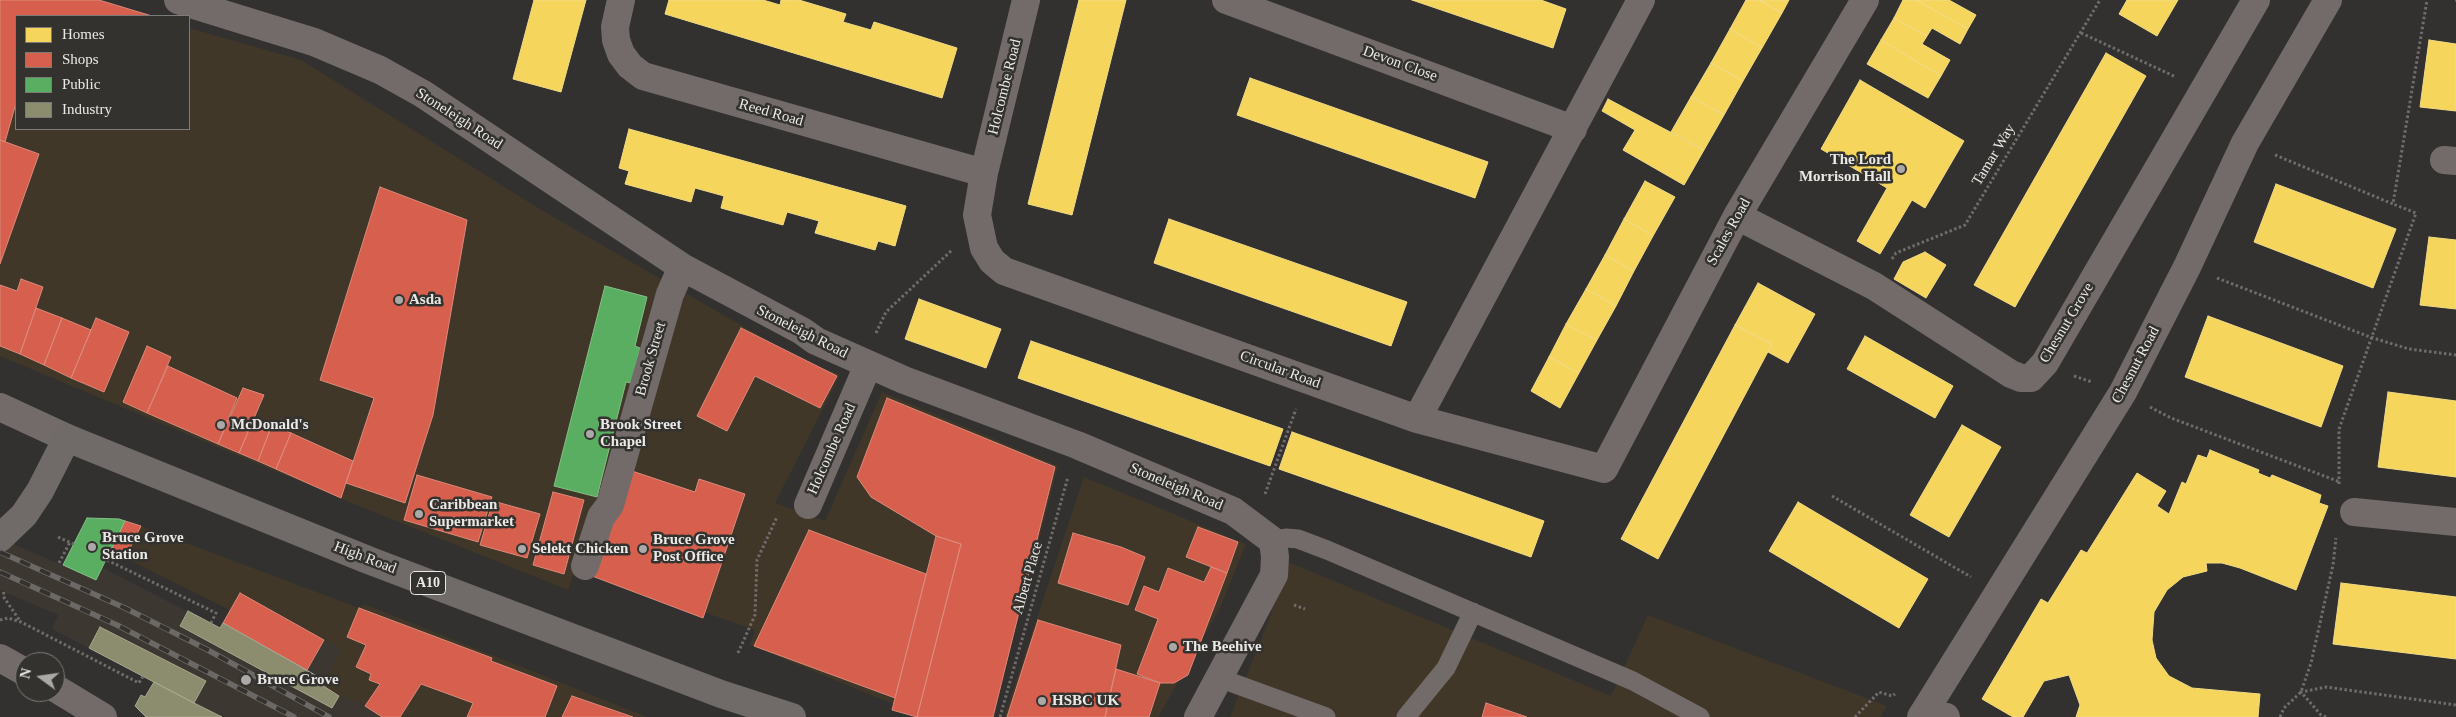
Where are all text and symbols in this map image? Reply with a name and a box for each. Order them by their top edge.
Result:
legend [15,15,190,130]
text: Homes [62,26,105,42]
street label: Holcombe Road [984,37,1026,137]
street label: Devon Close [1360,42,1440,86]
text: Shops [62,51,99,67]
text: Public [62,76,100,92]
street label: Stoneleigh Road [412,84,506,154]
street label: Reed Road [737,95,805,131]
text: Industry [62,101,112,117]
street label: Tamar Way [1969,121,2019,189]
place label: The Lord Morrison Hall [1799,151,1891,186]
marker: The Lord Morrison Hall [1895,163,1907,175]
street label: Scales Road [1703,195,1755,269]
street label: Chesnut Grove [2036,280,2098,366]
place label: Asda [409,291,442,309]
marker: Asda [393,294,405,306]
street label: Stoneleigh Road [754,301,850,363]
street label: Brook Street [632,320,670,398]
street label: Chesnut Road [2108,323,2164,407]
street label: Circular Road [1237,347,1323,393]
street label: Holcombe Road [804,401,860,497]
place label: McDonald's [231,416,309,434]
place label: Brook Street Chapel [600,416,682,451]
marker: McDonald's [215,419,227,431]
marker: Brook Street Chapel [584,428,596,440]
street label: Stoneleigh Road [1127,459,1225,515]
place label: Caribbean Supermarket [429,496,514,531]
marker: Caribbean Supermarket [413,508,425,520]
place label: Bruce Grove Station [102,529,184,564]
place label: Bruce Grove Post Office [653,531,735,566]
street label: High Road [331,538,399,578]
place label: Selekt Chicken [532,540,628,558]
street label: Albert Place [1009,540,1047,616]
marker: Bruce Grove Station [86,541,98,553]
marker: Selekt Chicken [516,543,528,555]
marker: Bruce Grove Post Office [637,543,649,555]
road number: A10 [410,572,446,594]
place label: The Beehive [1183,638,1262,656]
marker: The Beehive [1167,641,1179,653]
north arrow [15,652,65,702]
text: N [17,667,34,680]
place label: Bruce Grove [257,671,339,689]
marker: Bruce Grove [239,673,253,687]
place label: HSBC UK [1052,692,1119,710]
marker: HSBC UK [1036,695,1048,707]

